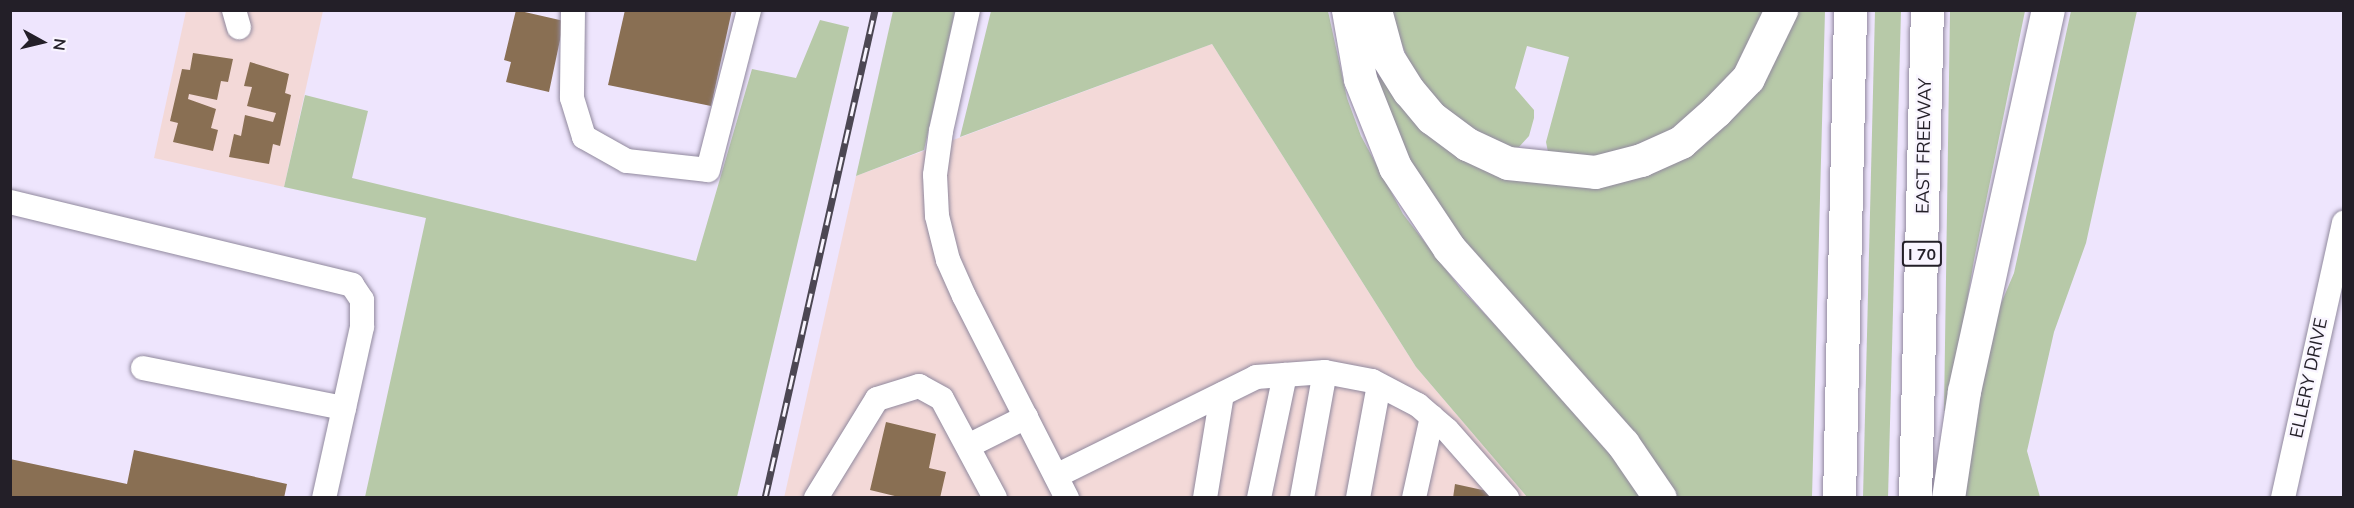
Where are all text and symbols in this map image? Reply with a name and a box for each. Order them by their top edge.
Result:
north arrow [12,12,72,72]
text: N [49,37,71,52]
street label: EAST FREEWAY [1912,78,1936,214]
road number: I 70 [1901,241,1943,267]
street label: ELLERY DRIVE [2286,316,2332,440]

